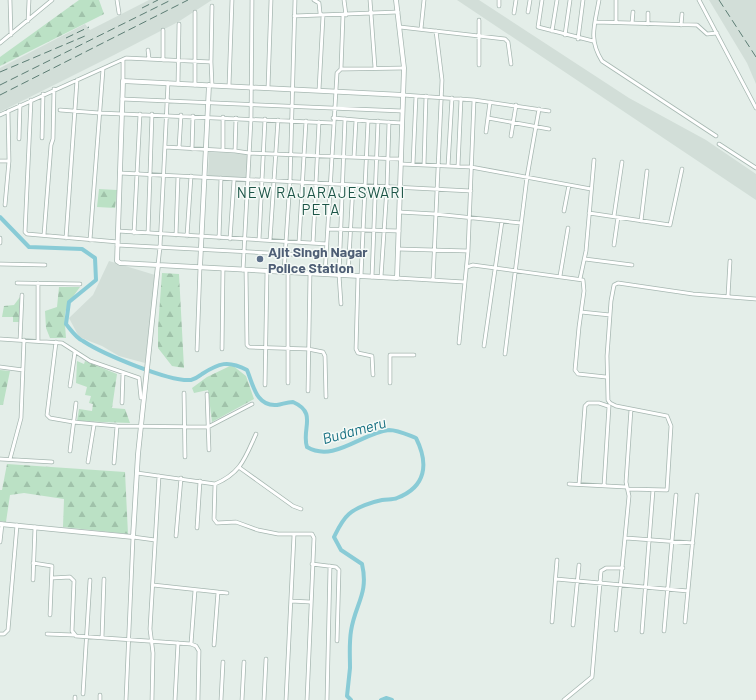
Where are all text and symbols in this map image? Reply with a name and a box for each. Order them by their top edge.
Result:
district label: NEW RAJARAJESWARI PETA [237,183,405,218]
place label: Ajit Singh Nagar Police Station [268,243,368,276]
marker: Ajit Singh Nagar Police Station [255,254,265,264]
water label: Budameru [320,413,388,447]

